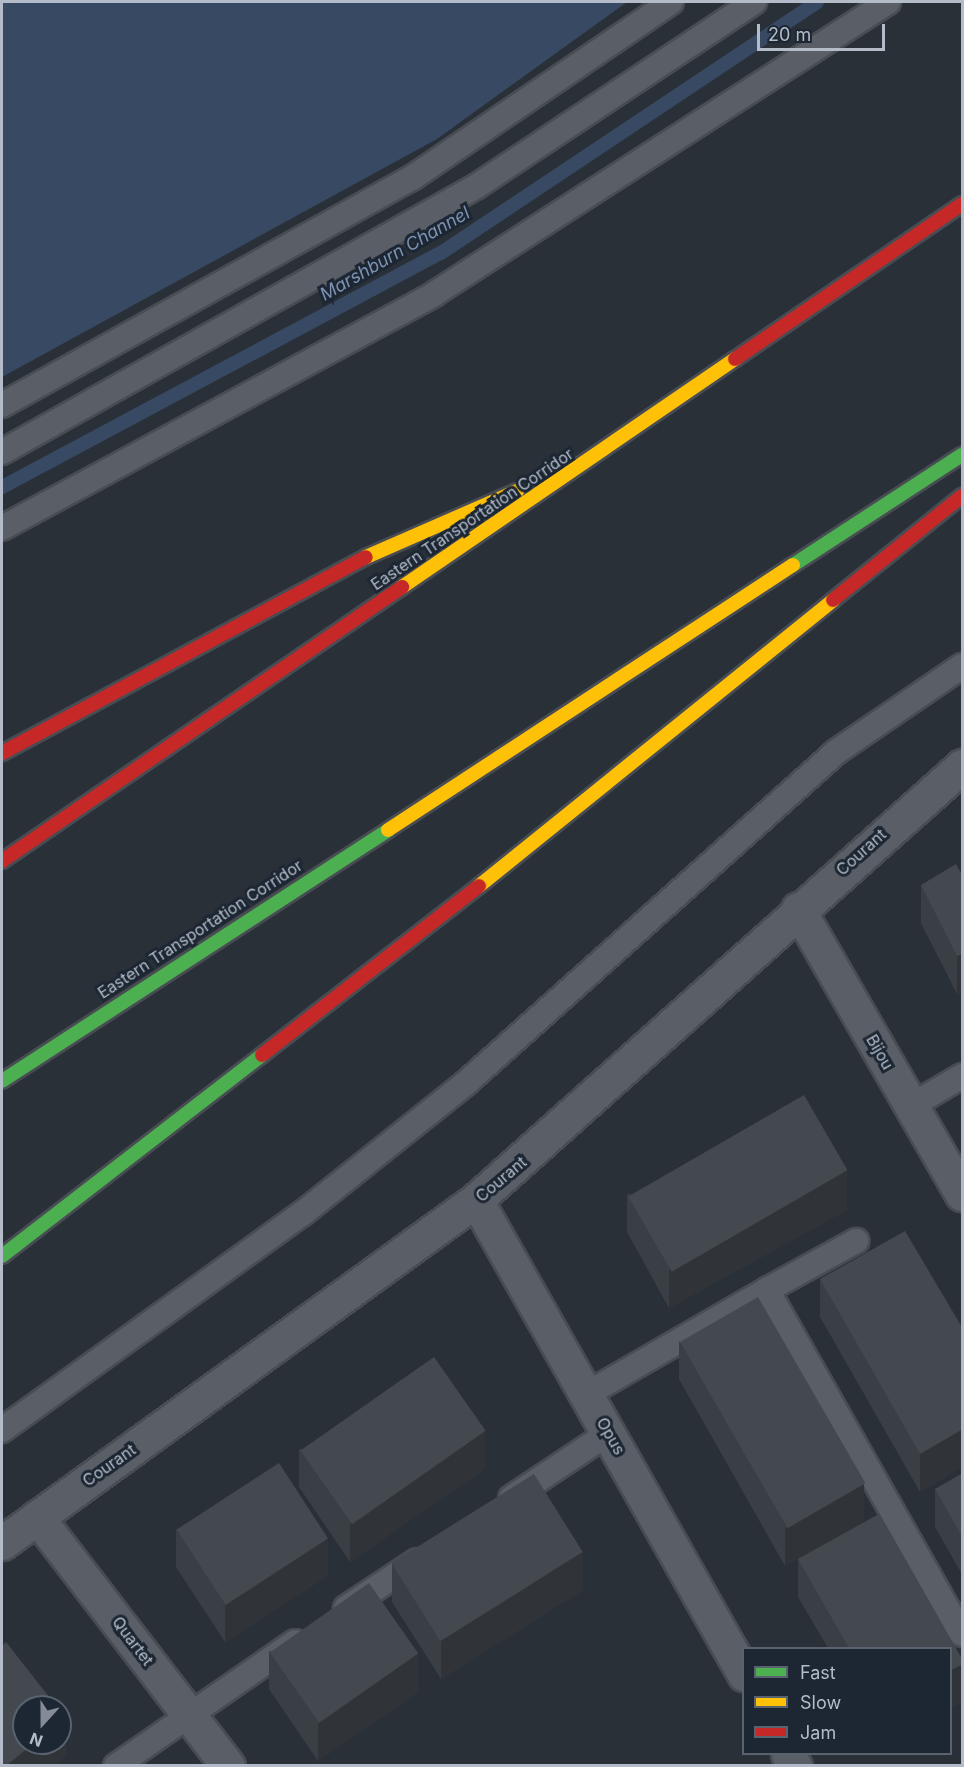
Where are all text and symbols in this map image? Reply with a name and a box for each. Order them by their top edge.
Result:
scale bar [760,12,888,50]
text: 20 m [768,24,811,45]
water label: Marshburn Channel [316,202,474,306]
street label: Eastern Transportation Corridor [367,444,577,594]
street label: Courant [832,825,890,879]
street label: Eastern Transportation Corridor [94,856,306,1002]
street label: Bijou [862,1031,898,1073]
street label: Courant [472,1152,530,1206]
street label: Opus [593,1414,629,1458]
street label: Courant [79,1440,139,1490]
street label: Quartet [108,1613,158,1669]
legend [742,1647,952,1755]
text: Fast [800,1662,836,1683]
text: Slow [800,1692,841,1713]
north arrow [12,1695,72,1755]
text: Jam [800,1722,836,1743]
text: N [27,1728,46,1751]

